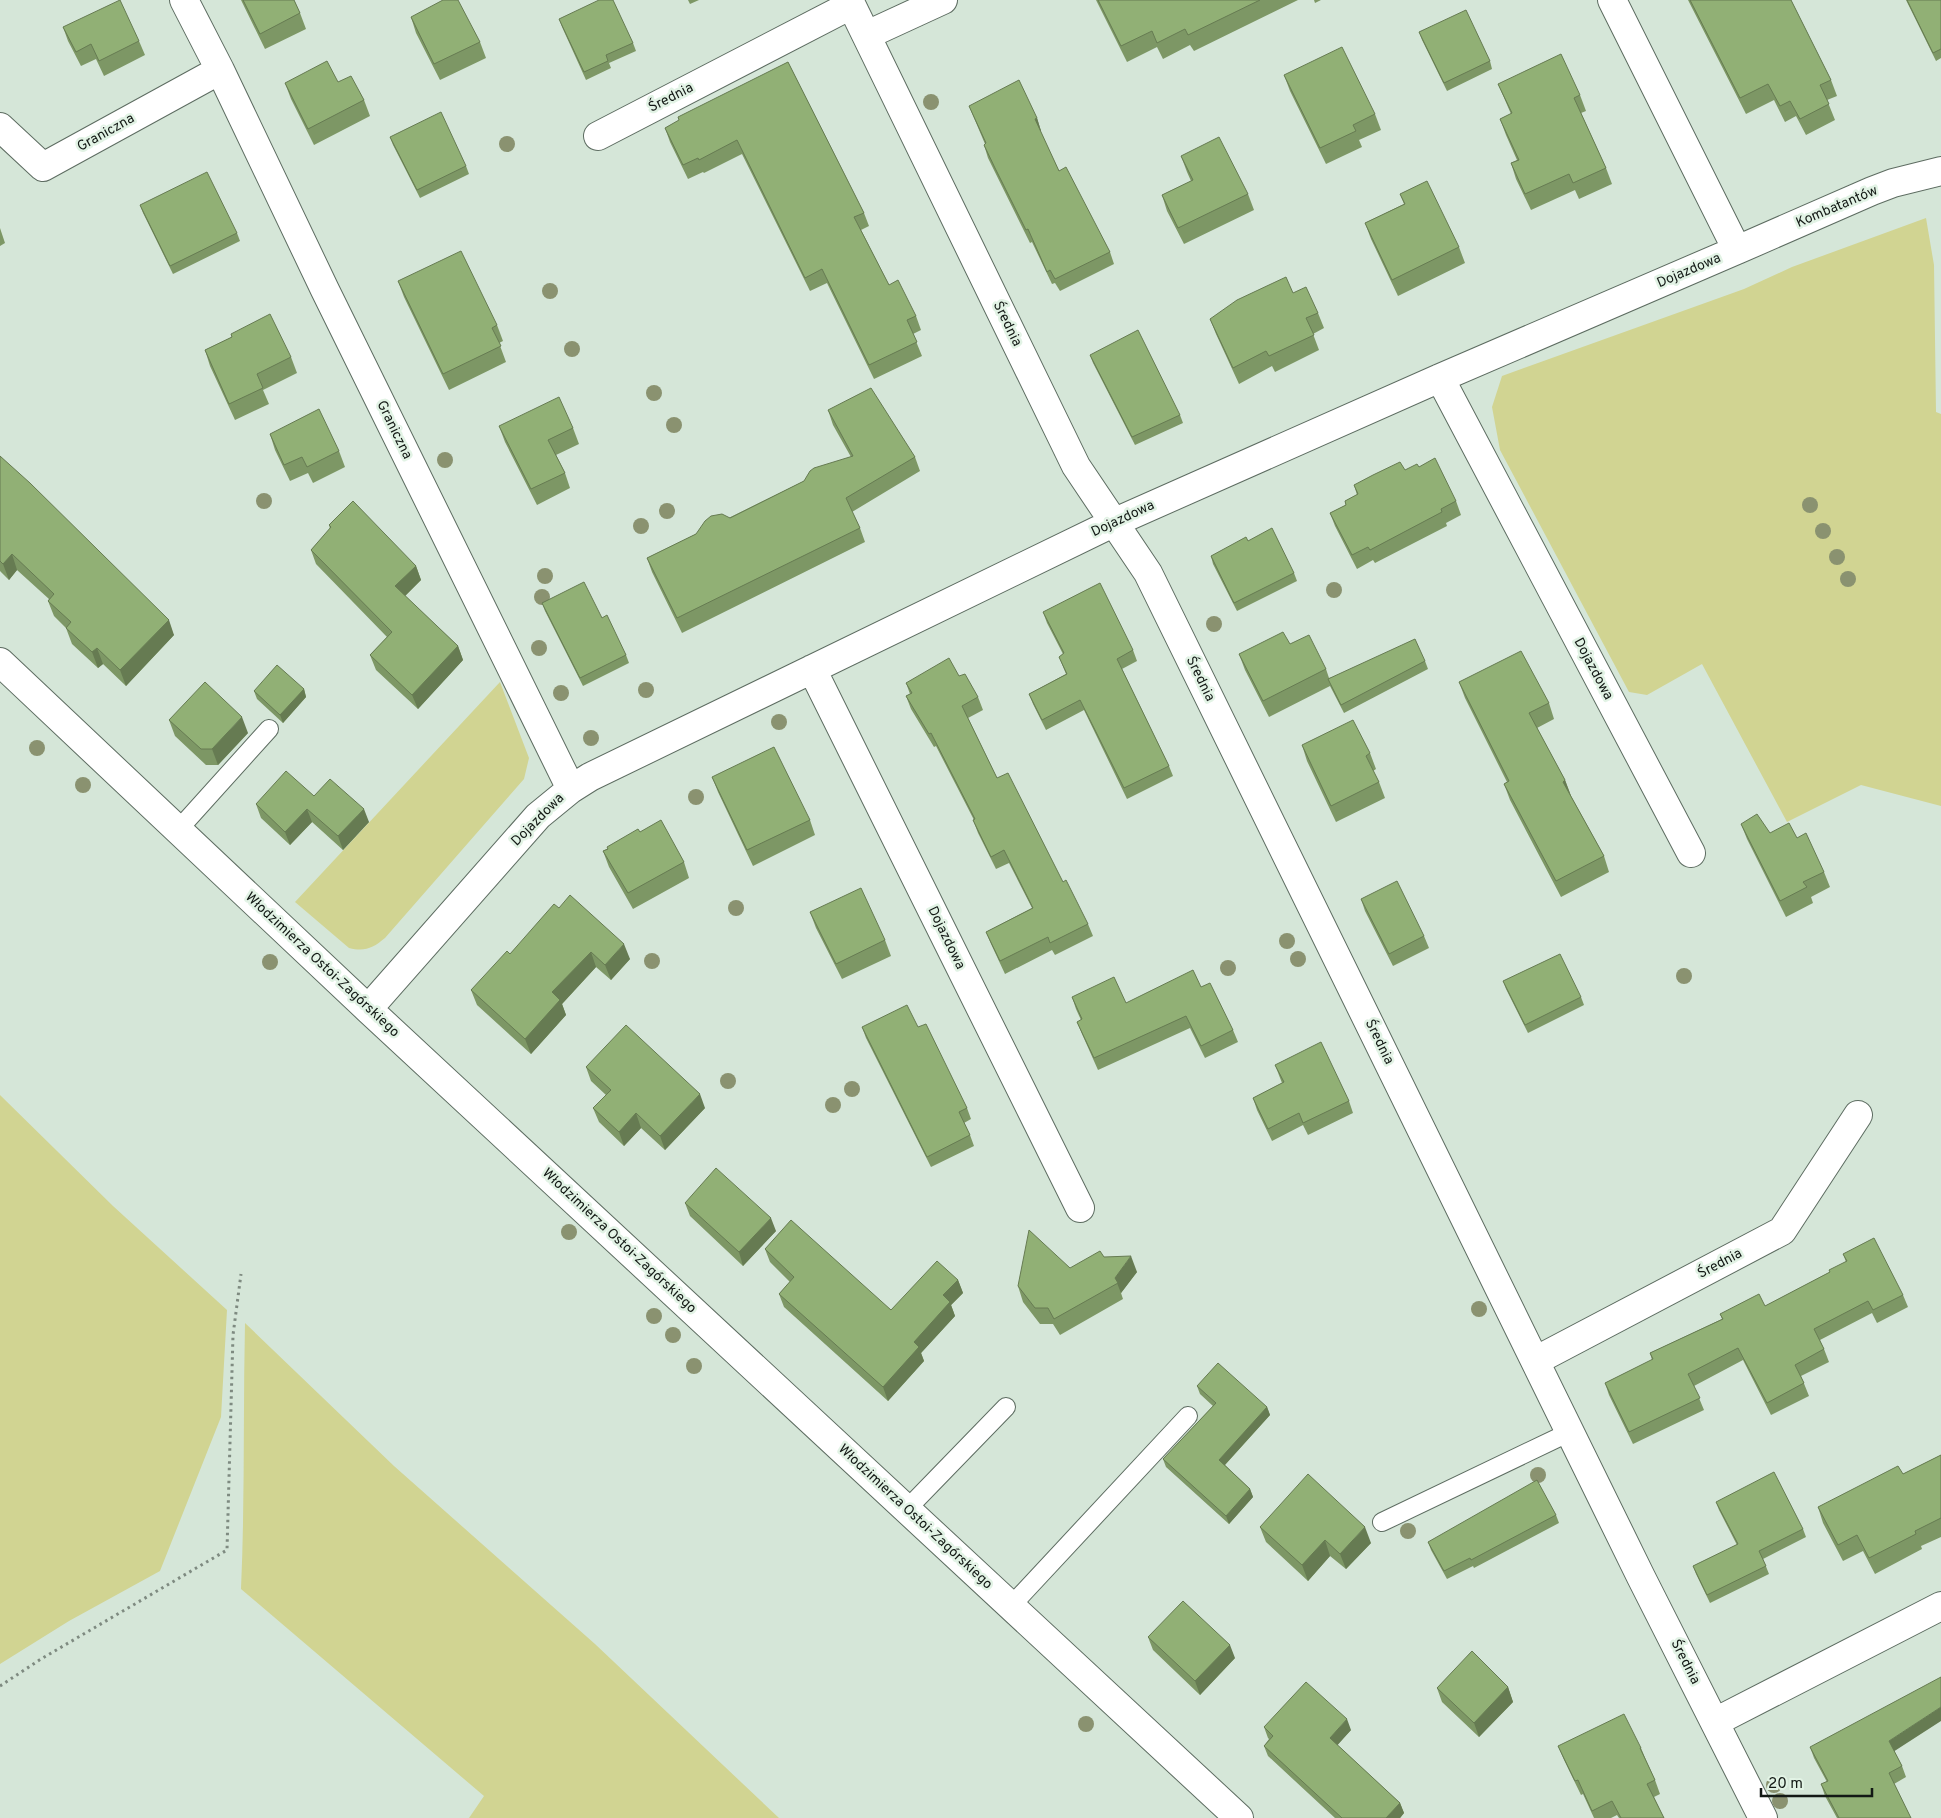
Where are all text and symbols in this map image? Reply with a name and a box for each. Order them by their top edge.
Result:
street label: Średnia [645,79,696,116]
street label: Graniczna [74,110,138,156]
street label: Kombatantów [1794,182,1880,232]
street label: Dojazdowa [1654,250,1724,292]
street label: Średnia [989,298,1026,349]
street label: Graniczna [373,398,415,462]
street label: Dojazdowa [1089,497,1157,541]
street label: Dojazdowa [1570,635,1616,703]
street label: Średnia [1182,653,1219,704]
street label: Dojazdowa [508,790,568,850]
street label: Włodzimierza Ostoi-Zagórskiego [241,889,403,1041]
street label: Dojazdowa [923,904,969,972]
street label: Średnia [1361,1016,1398,1067]
street label: Włodzimierza Ostoi-Zagórskiego [538,1165,700,1317]
street label: Średnia [1694,1244,1745,1283]
street label: Włodzimierza Ostoi-Zagórskiego [834,1441,996,1593]
street label: Średnia [1667,1636,1704,1687]
scale bar [1761,1766,1872,1798]
text: 20 m [1768,1775,1803,1794]

